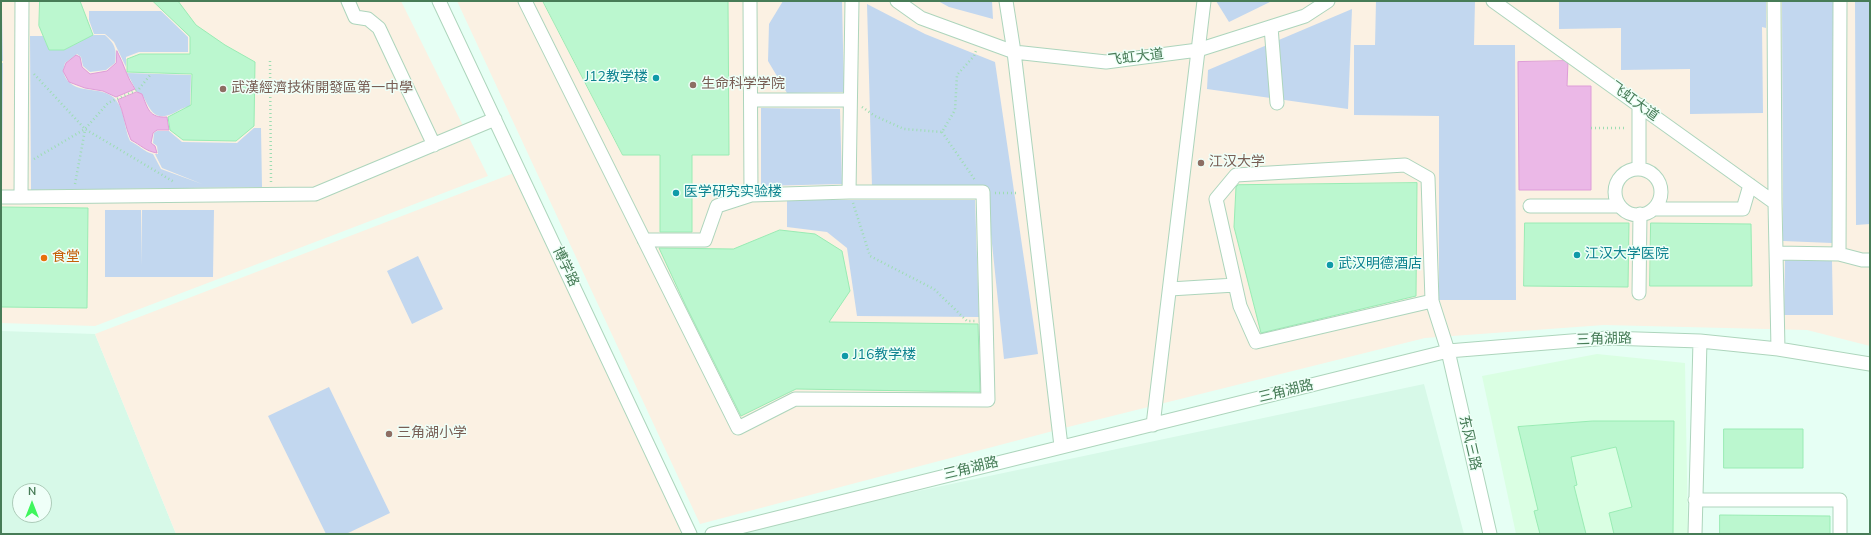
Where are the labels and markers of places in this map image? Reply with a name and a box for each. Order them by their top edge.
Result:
place label: J12教学楼 [585,70,648,86]
marker: J12教学楼 [651,73,661,83]
place label: 生命科学学院 [701,77,785,93]
marker: 生命科学学院 [688,80,698,90]
place label: 武漢經濟技術開發區第一中學 [231,81,413,97]
marker: 武漢經濟技術開發區第一中學 [218,84,228,94]
place label: 江汉大学 [1209,155,1265,171]
marker: 江汉大学 [1196,158,1206,168]
place label: 医学研究实验楼 [684,185,782,201]
marker: 医学研究实验楼 [671,188,681,198]
place label: 江汉大学医院 [1585,247,1669,263]
place label: 食堂 [52,250,80,266]
marker: 江汉大学医院 [1572,250,1582,260]
marker: 食堂 [39,253,49,263]
place label: 武汉明德酒店 [1338,257,1422,273]
marker: 武汉明德酒店 [1325,260,1335,270]
place label: J16教学楼 [853,348,916,364]
marker: J16教学楼 [840,351,850,361]
place label: 三角湖小学 [397,426,467,442]
marker: 三角湖小学 [384,429,394,439]

